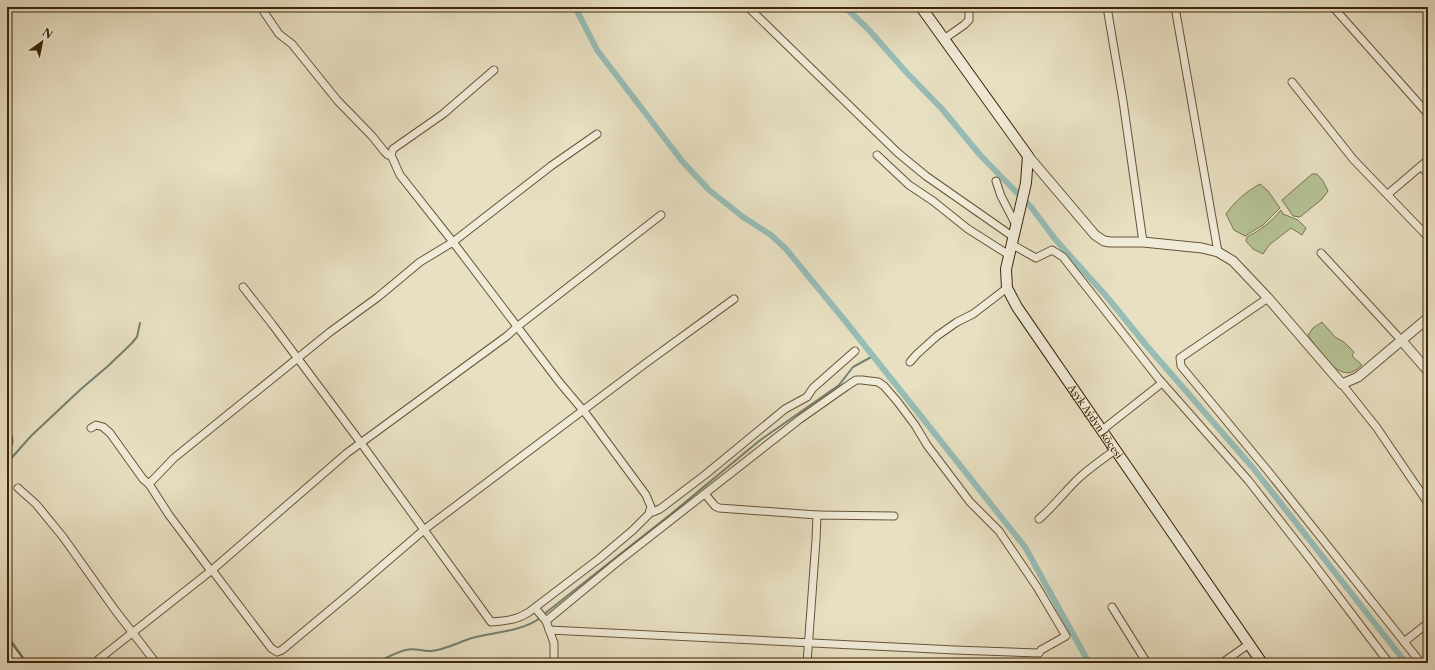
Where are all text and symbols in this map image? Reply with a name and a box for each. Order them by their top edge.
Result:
north arrow [22,22,62,62]
text: N [40,25,56,42]
street label: Aşyk Aýdyn köçesi [1064,381,1125,461]

